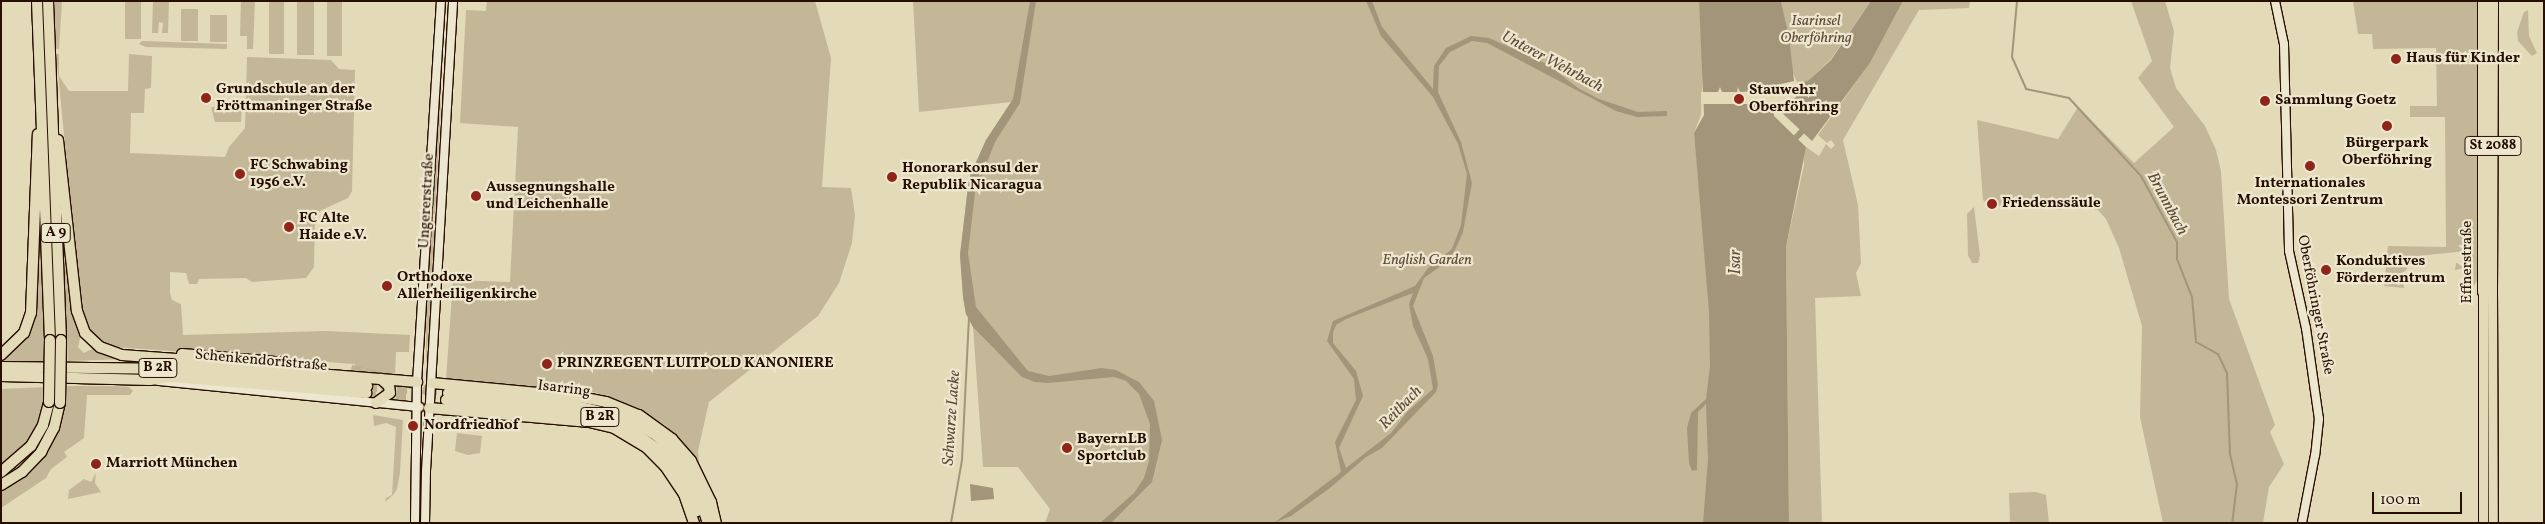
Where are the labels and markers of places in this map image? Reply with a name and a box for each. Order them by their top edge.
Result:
place label: Haus für Kinder [2406,50,2520,68]
marker: Haus für Kinder [2390,53,2402,65]
place label: Grundschule an der Fröttmaninger Straße [216,80,372,115]
place label: Stauwehr Oberföhring [1749,81,1839,116]
marker: Grundschule an der Fröttmaninger Straße [200,92,212,104]
place label: Sammlung Goetz [2275,92,2396,110]
marker: Stauwehr Oberföhring [1733,93,1745,105]
marker: Sammlung Goetz [2259,95,2271,107]
marker: Bürgerpark Oberföhring [2381,120,2393,132]
place label: Bürgerpark Oberföhring [2342,134,2432,169]
place label: FC Schwabing 1956 e.V. [250,156,348,191]
place label: Honorarkonsul der Republik Nicaragua [902,159,1042,194]
marker: Internationales Montessori Zentrum [2304,160,2316,172]
marker: FC Schwabing 1956 e.V. [234,168,246,180]
marker: Honorarkonsul der Republik Nicaragua [886,171,898,183]
place label: Internationales Montessori Zentrum [2237,174,2383,209]
place label: Aussegnungshalle und Leichenhalle [486,178,615,213]
marker: Aussegnungshalle und Leichenhalle [470,190,482,202]
place label: Friedenssäule [2002,195,2101,213]
marker: Friedenssäule [1986,198,1998,210]
place label: FC Alte Haide e.V. [299,209,367,244]
marker: FC Alte Haide e.V. [283,221,295,233]
place label: Konduktives Förderzentrum [2336,252,2445,287]
marker: Konduktives Förderzentrum [2320,264,2332,276]
place label: Orthodoxe Allerheiligenkirche [397,268,537,303]
marker: Orthodoxe Allerheiligenkirche [381,280,393,292]
place label: PRINZREGENT LUITPOLD KANONIERE [557,355,834,373]
marker: PRINZREGENT LUITPOLD KANONIERE [541,358,553,370]
place label: Nordfriedhof [424,417,519,435]
marker: Nordfriedhof [406,419,420,433]
place label: BayernLB Sportclub [1077,430,1147,465]
marker: BayernLB Sportclub [1061,442,1073,454]
place label: Marriott München [106,455,238,473]
marker: Marriott München [90,458,102,470]

